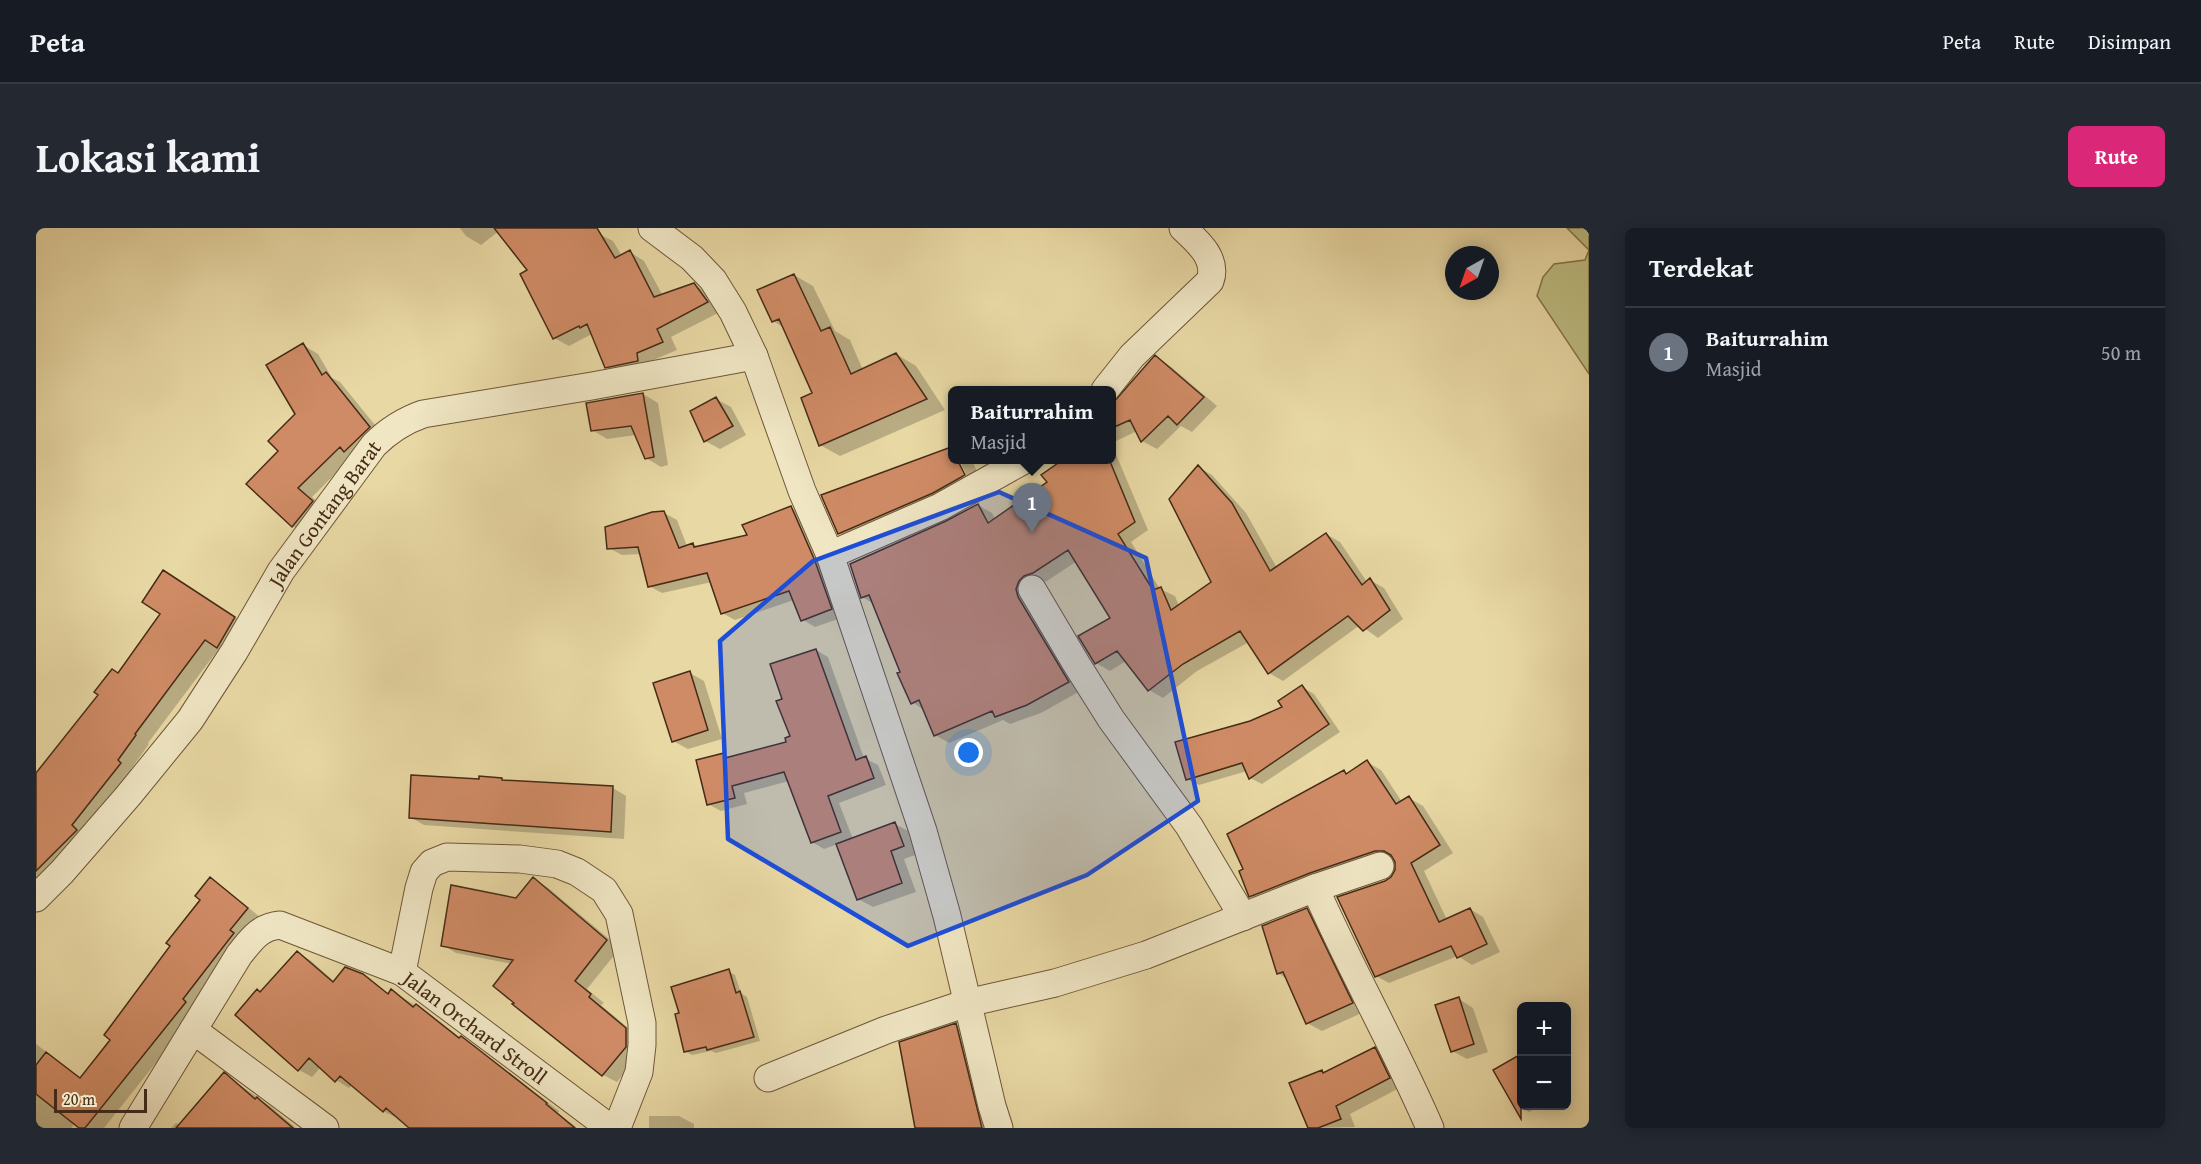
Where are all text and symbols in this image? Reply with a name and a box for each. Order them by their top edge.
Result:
text: Peta [30,21,85,62]
text: Peta [1943,26,1981,57]
text: Rute [2014,26,2055,57]
text: Disimpan [2088,26,2171,57]
text: Lokasi kami [36,126,260,187]
button: Rute [2068,126,2165,187]
north arrow [1445,246,1499,300]
text: Terdekat [1649,248,1753,287]
text: Baiturrahim [1706,322,1829,354]
text: 1 [1663,338,1674,367]
text: 50 m [2101,338,2141,367]
text: Masjid [1706,354,1761,383]
popup [948,386,1116,464]
text: Baiturrahim [971,395,1093,427]
text: Masjid [971,427,1026,456]
street label: Jalan Gontang Barat [258,433,389,595]
pin: 1 [1012,484,1052,533]
your location [954,738,983,767]
street label: Jalan Orchard Stroll [394,961,554,1092]
map controls [1517,1002,1571,1110]
button: + [1517,1002,1571,1056]
button: − [1517,1056,1571,1110]
scale bar [54,1086,147,1114]
text: 20 m [63,1087,95,1111]

